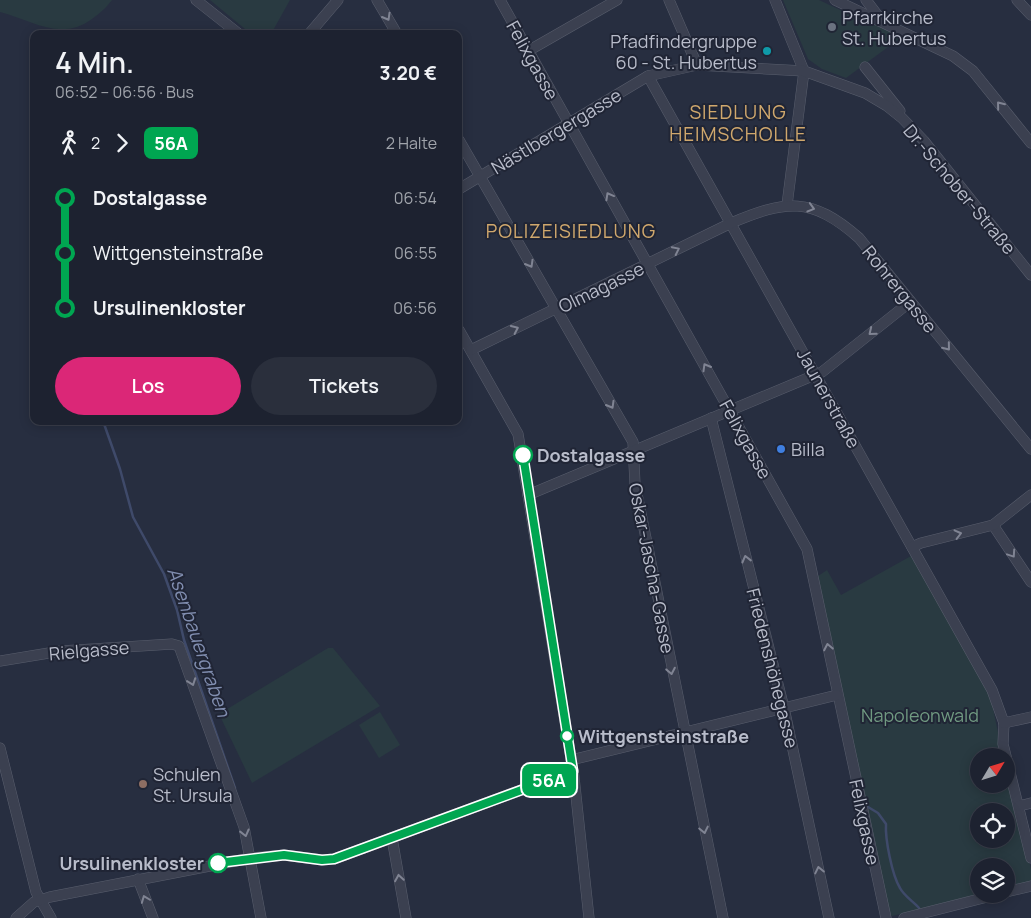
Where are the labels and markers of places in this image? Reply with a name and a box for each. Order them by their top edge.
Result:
place label: Pfarrkirche St. Hubertus [842,5,947,50]
marker: Pfarrkirche St. Hubertus [826,21,838,33]
place label: Pfadfindergruppe 60 - St. Hubertus [610,29,757,74]
marker: Pfadfindergruppe 60 - St. Hubertus [761,45,773,57]
place label: Billa [791,437,825,461]
place label: Dostalgasse [537,443,645,467]
marker: Billa [775,443,787,455]
marker: Dostalgasse [513,445,533,465]
place label: Wittgensteinstraße [578,724,749,748]
marker: Wittgensteinstraße [560,729,574,743]
place label: Schulen St. Ursula [153,762,233,807]
marker: Schulen St. Ursula [137,778,149,790]
place label: Ursulinenkloster [59,851,204,875]
marker: Ursulinenkloster [208,853,228,873]

